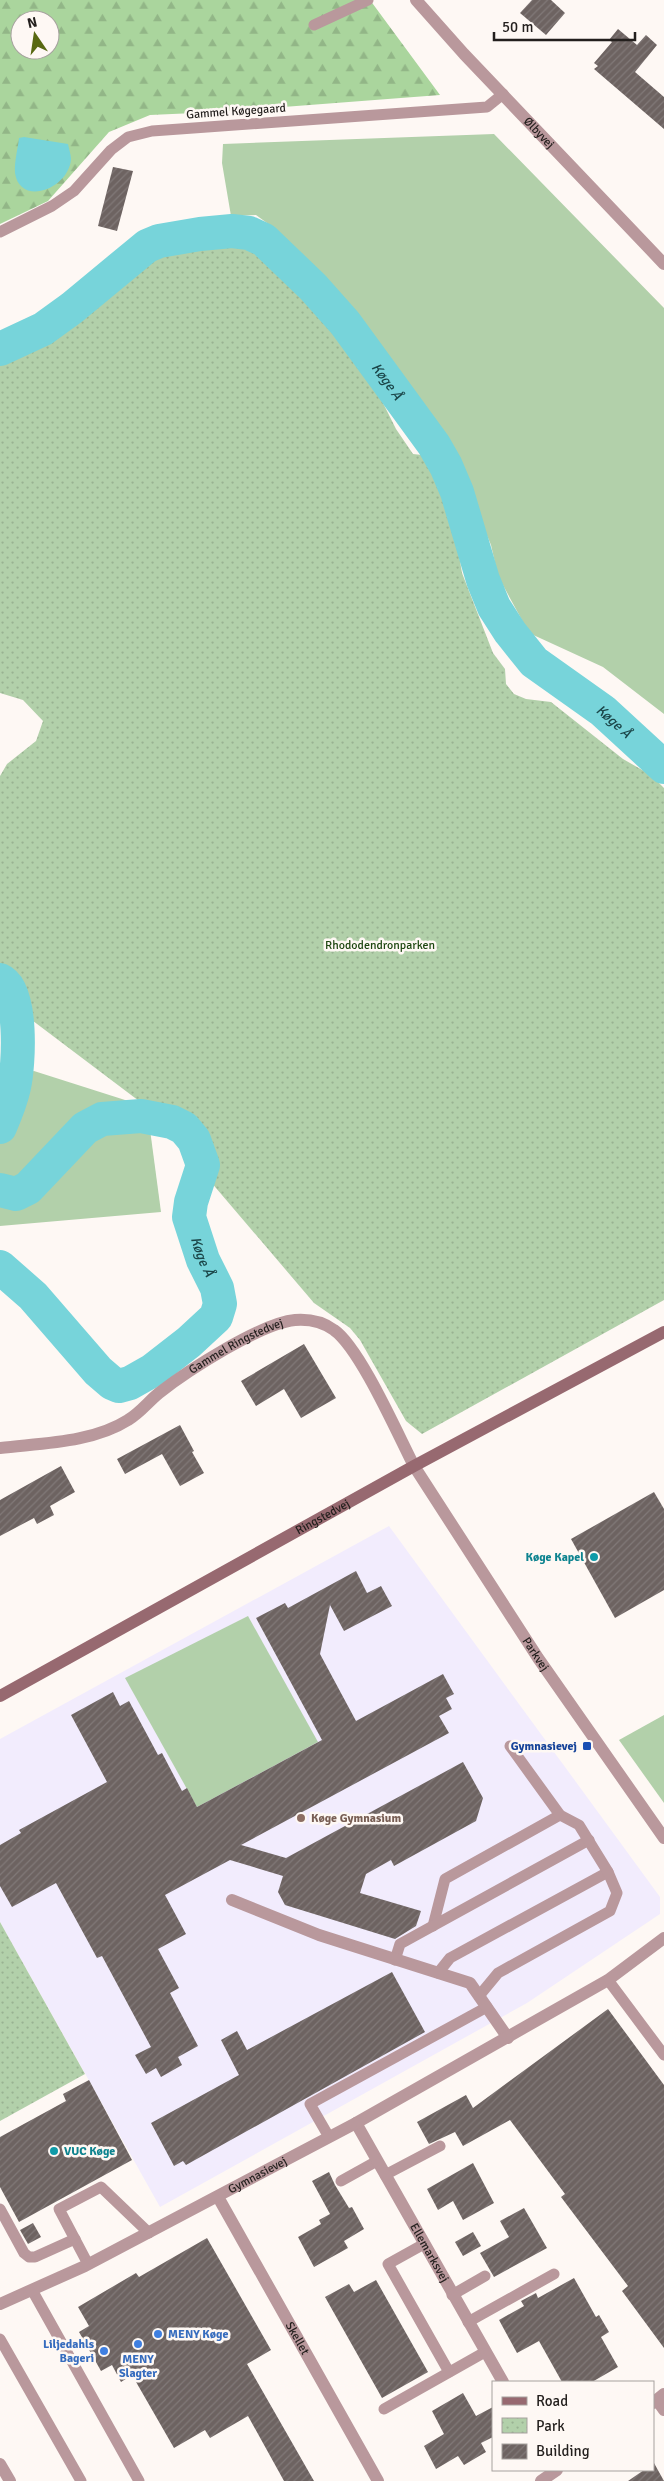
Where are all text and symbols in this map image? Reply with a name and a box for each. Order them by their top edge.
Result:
north arrow [10,10,60,60]
scale bar [494,10,635,42]
text: N [26,13,39,32]
text: 50 m [502,18,533,36]
street label: Gammel Køgegaard [186,101,286,122]
street label: Ølbyvej [520,114,557,152]
water label: Køge Å [368,360,406,404]
water label: Køge Å [593,701,635,742]
park label: Rhododendronparken [325,938,435,953]
water label: Køge Å [187,1234,218,1280]
street label: Gammel Ringstedvej [186,1316,285,1378]
street label: Ringstedvej [293,1496,353,1538]
place label: Køge Kapel [526,1550,584,1565]
marker: Køge Kapel [588,1551,600,1563]
street label: Parkvej [519,1635,552,1674]
place label: Gymnasievej [511,1739,577,1754]
marker: Gymnasievej [581,1740,593,1752]
place label: Køge Gymnasium [311,1811,401,1826]
marker: Køge Gymnasium [295,1812,307,1824]
place label: VUC Køge [64,2144,115,2159]
marker: VUC Køge [48,2145,60,2157]
street label: Gymnasievej [226,2154,290,2197]
street label: Ellemarksvej [406,2221,452,2285]
street label: Skellet [282,2319,312,2358]
place label: MENY Køge [168,2327,228,2342]
marker: MENY Køge [152,2328,164,2340]
place label: Liljedahls Bageri [43,2337,95,2366]
marker: MENY Slagter [132,2338,144,2350]
marker: Liljedahls Bageri [98,2345,110,2357]
place label: MENY Slagter [119,2352,157,2381]
legend [492,2381,654,2471]
text: Road [536,2392,568,2410]
text: Park [536,2417,565,2435]
text: Building [536,2442,590,2460]

